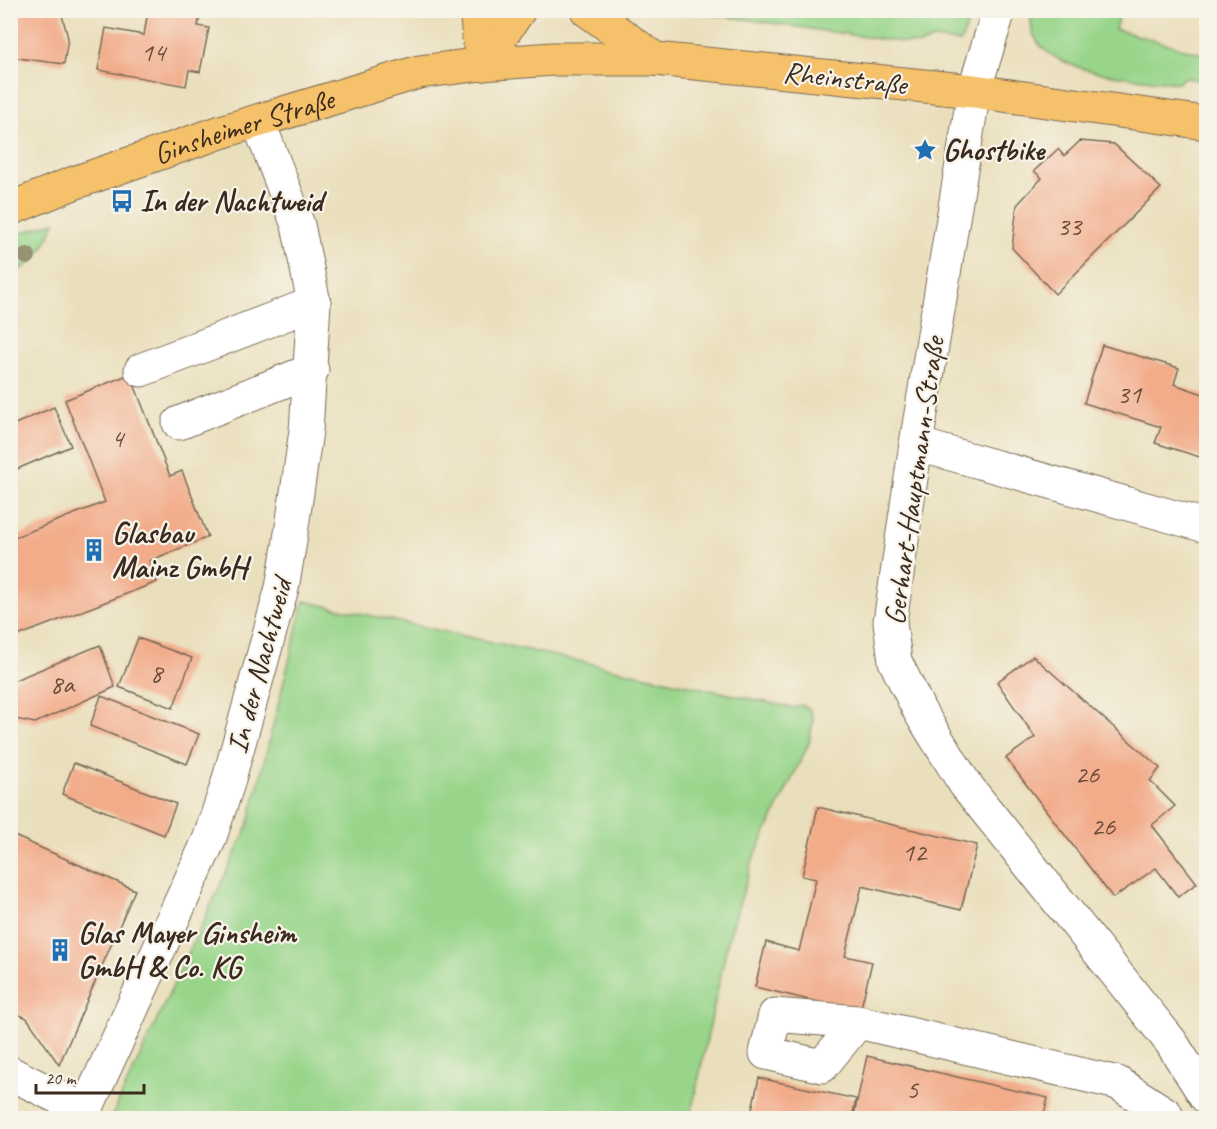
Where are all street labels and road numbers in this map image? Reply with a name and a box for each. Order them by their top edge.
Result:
street label: Rheinstraße [781,53,911,104]
street label: Ginsheimer Straße [148,79,340,173]
street label: Gerhart-Hauptmann-Straße [875,332,953,627]
street label: In der Nachtweid [217,571,302,757]

